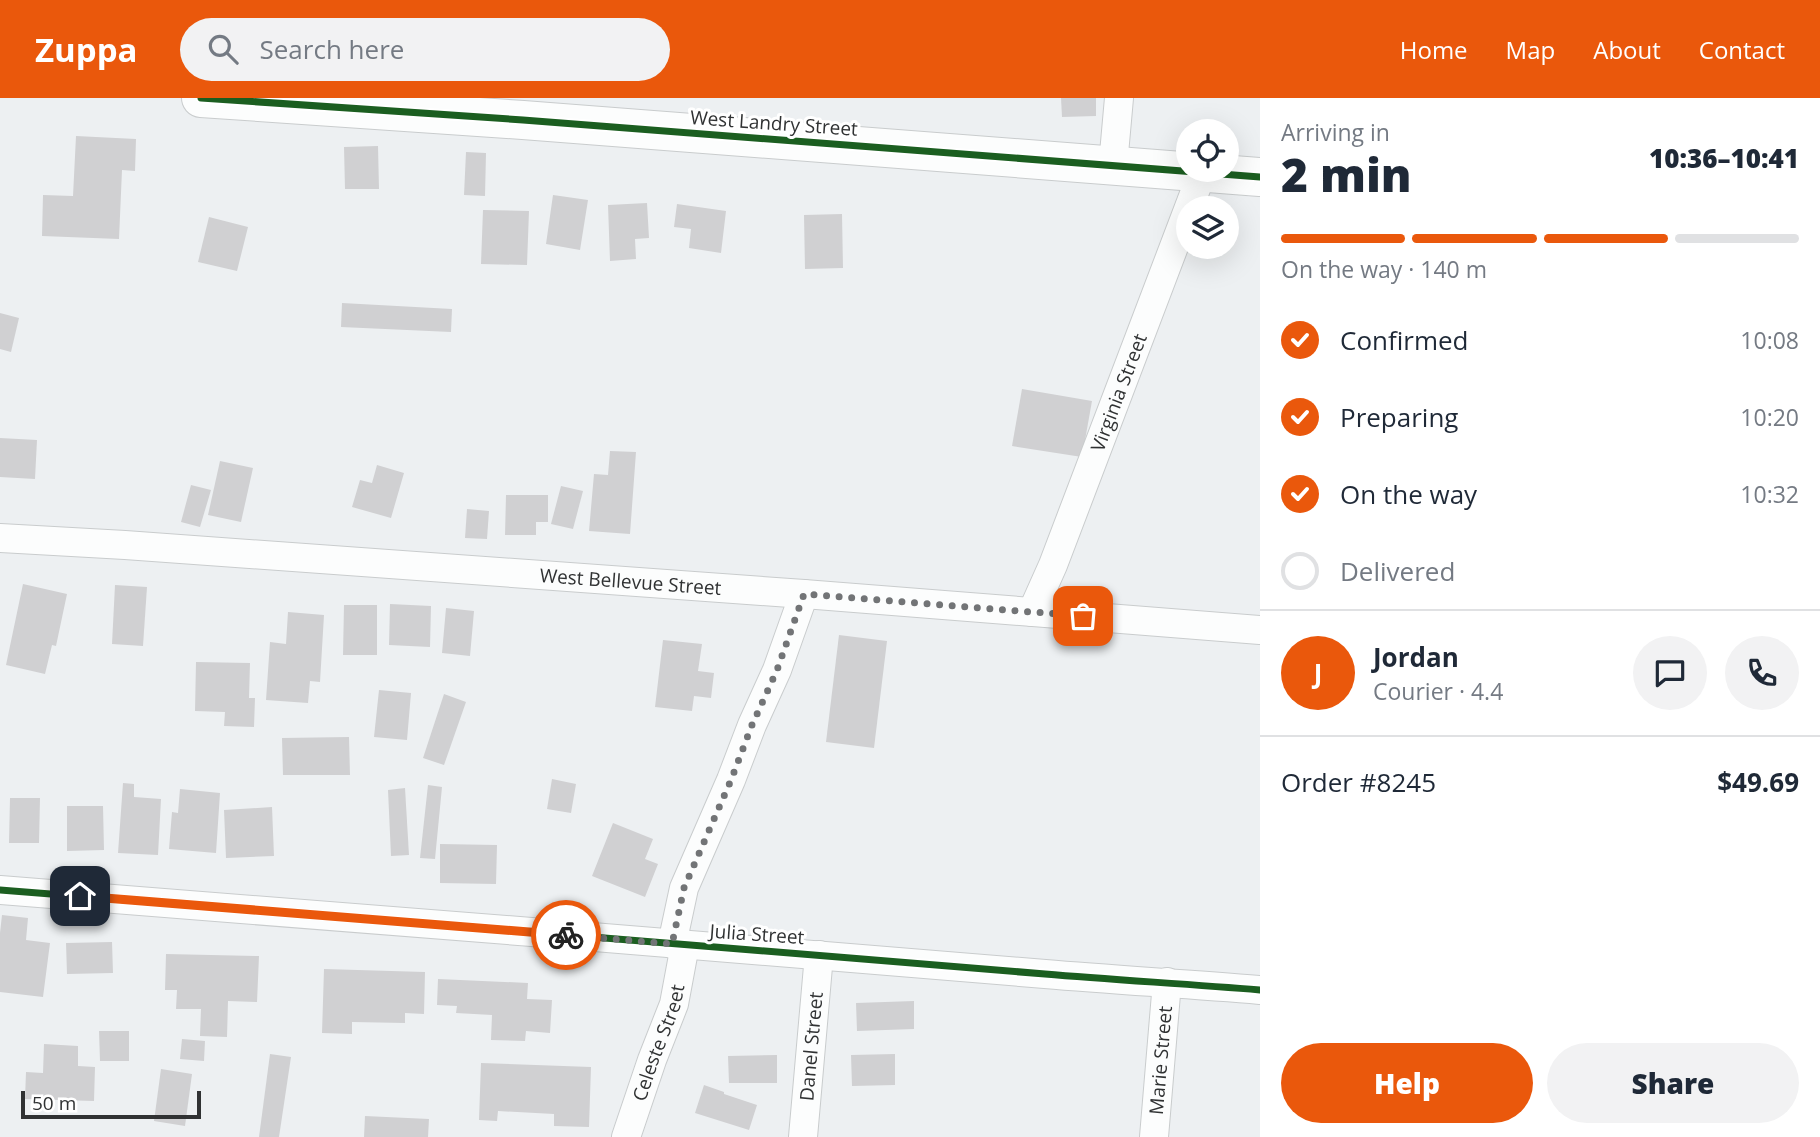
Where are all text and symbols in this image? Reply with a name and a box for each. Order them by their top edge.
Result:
search box [180,18,670,81]
text: Zuppa [35,27,138,72]
icon: search [204,30,242,68]
text: Search here [260,31,404,67]
text: Home [1400,33,1468,66]
text: Map [1506,33,1555,66]
text: About [1593,33,1661,66]
text: Contact [1699,33,1785,66]
street label: West Landry Street [689,104,859,142]
text: Arriving in [1281,116,1390,148]
map controls [1176,119,1239,259]
button: locate [1176,119,1239,182]
text: 10:36–10:41 [1649,140,1799,176]
text: 2 min [1281,143,1412,205]
button: layers [1176,196,1239,259]
text: On the way · 140 m [1281,253,1487,285]
icon: check [1281,321,1319,359]
text: Confirmed [1340,322,1468,358]
text: 10:08 [1740,324,1799,356]
street label: Virginia Street [1084,330,1153,455]
icon: check [1281,398,1319,436]
text: Preparing [1340,399,1458,435]
text: 10:20 [1740,401,1799,433]
icon: check [1281,475,1319,513]
text: On the way [1340,476,1477,512]
text: 10:32 [1740,478,1799,510]
text: Delivered [1340,553,1455,589]
street label: West Bellevue Street [539,562,722,601]
pin [1053,586,1113,646]
icon: bag [1064,597,1102,635]
button: chat [1633,636,1707,710]
button: phone [1725,636,1799,710]
text: Jordan [1373,639,1459,675]
text: J [1314,655,1322,691]
text: Courier · 4.4 [1373,675,1503,707]
text: Order #8245 [1281,764,1436,800]
text: $49.69 [1717,764,1799,800]
pin [50,866,110,926]
icon: home [61,877,99,915]
courier [531,900,601,970]
icon: bike [547,916,585,954]
street label: Julia Street [707,918,805,950]
street label: Celeste Street [626,982,690,1105]
street label: Danel Street [793,990,829,1102]
street label: Marie Street [1143,1005,1178,1116]
button: Help [1281,1043,1533,1123]
button: Share [1547,1043,1799,1123]
scale bar [21,1088,201,1120]
text: 50 m [32,1090,76,1116]

